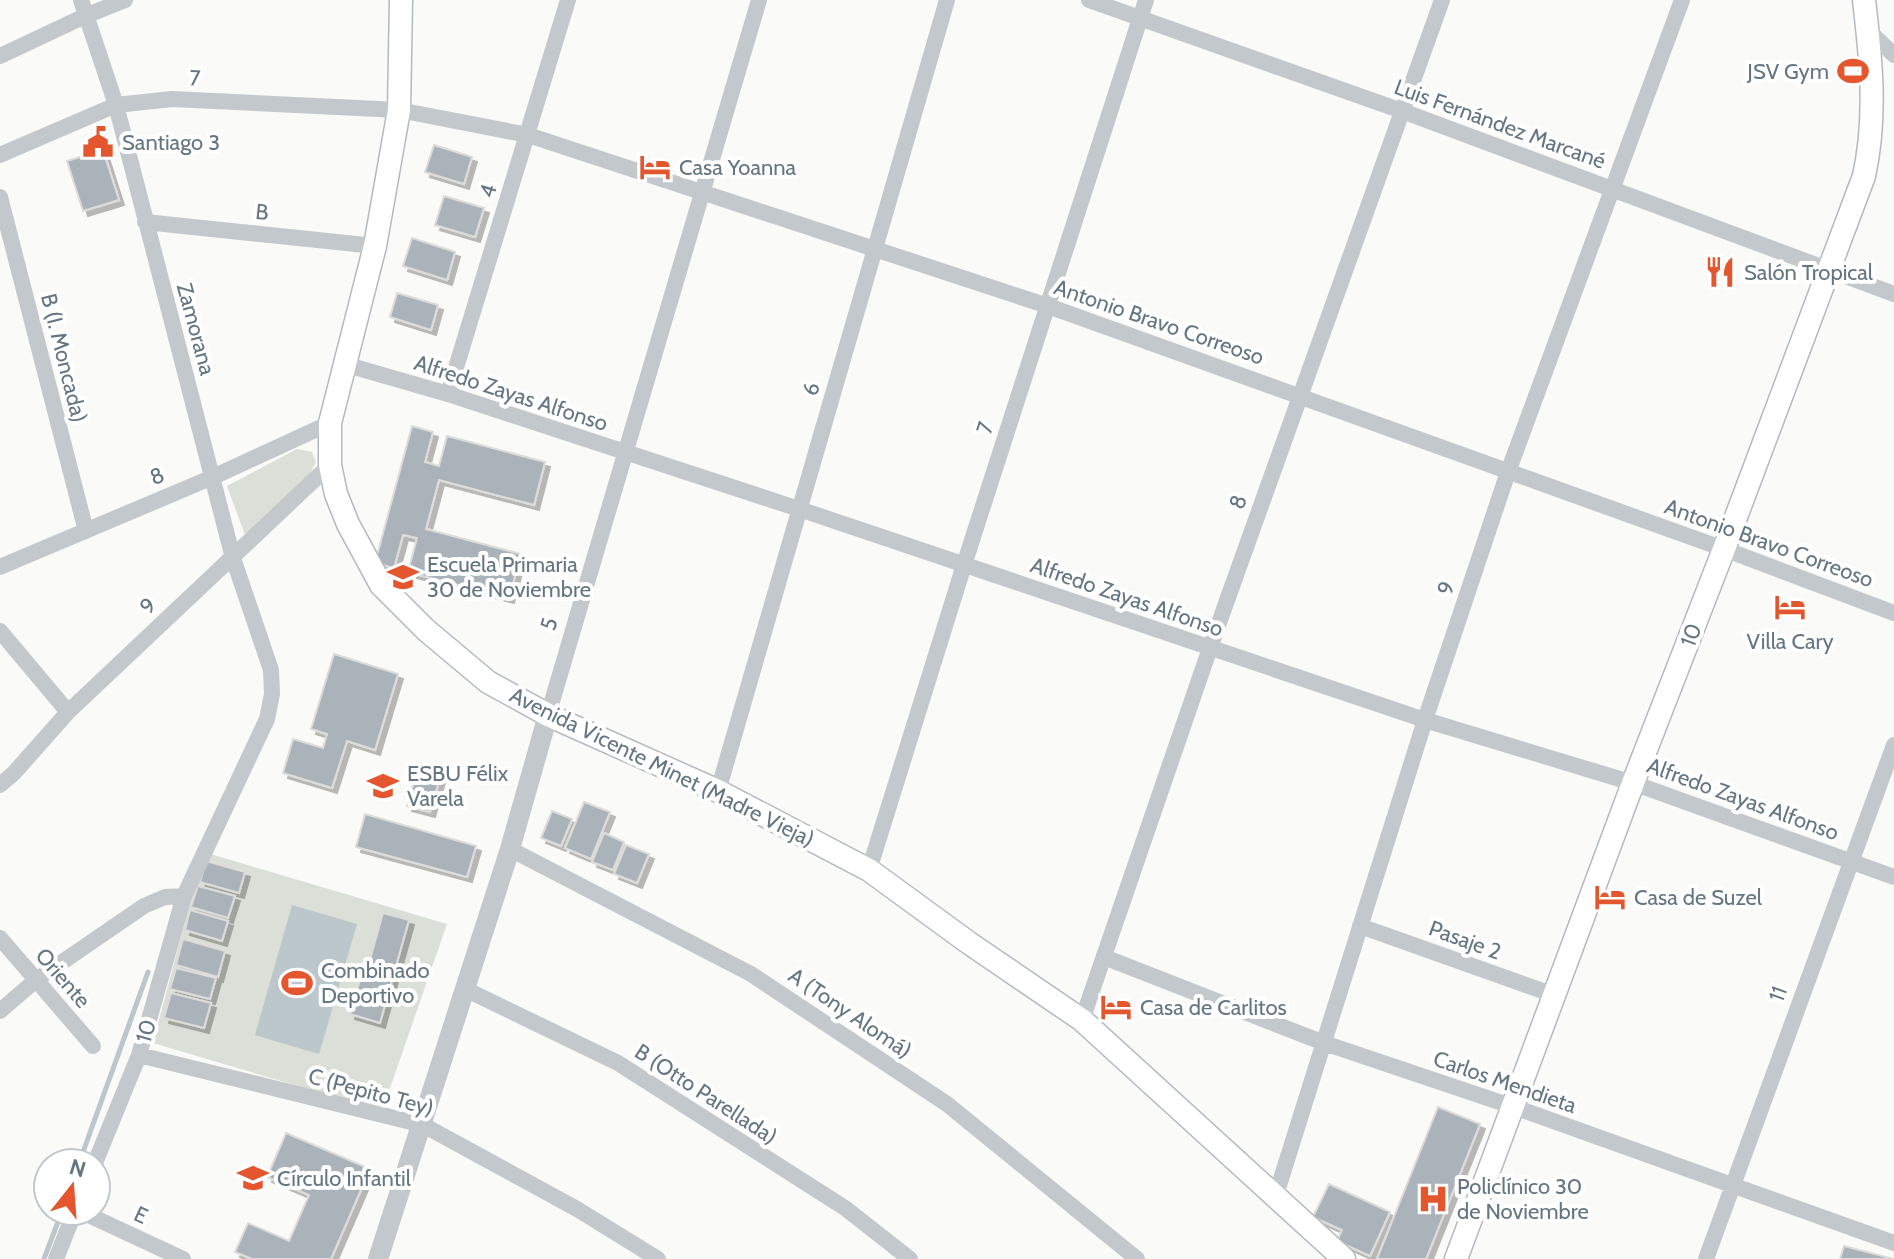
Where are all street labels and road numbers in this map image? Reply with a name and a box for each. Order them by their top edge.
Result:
street label: 7 [189,64,201,92]
street label: Luis Fernández Marcané [1391,73,1609,175]
street label: 4 [473,181,503,201]
street label: B [254,198,270,226]
street label: Antonio Bravo Correoso [1050,273,1268,371]
street label: Zamorana [171,280,221,378]
street label: B (I. Moncada) [35,291,93,425]
street label: Alfredo Zayas Alfonso [411,349,611,437]
street label: 6 [796,379,826,399]
street label: 7 [970,419,1000,437]
street label: 8 [146,461,168,491]
street label: 8 [1223,491,1253,513]
street label: Antonio Bravo Correoso [1661,493,1877,593]
street label: Alfredo Zayas Alfonso [1027,551,1227,643]
street label: 9 [1431,578,1461,598]
street label: 9 [134,592,162,620]
street label: 5 [534,615,564,633]
street label: 10 [1674,620,1708,650]
street label: Avenida Vicente Minet (Madre Vieja) [505,681,819,853]
street label: Alfredo Zayas Alfonso [1644,752,1842,846]
street label: Pasaje 2 [1425,915,1505,965]
street label: Oriente [30,943,96,1013]
street label: A (Tony Alomá) [783,962,917,1064]
street label: 11 [1763,983,1793,1005]
street label: 10 [130,1016,162,1046]
street label: B (Otto Parellada) [630,1038,782,1150]
street label: Carlos Mendieta [1430,1045,1581,1119]
street label: C (Pepito Tey) [305,1062,437,1122]
street label: E [130,1200,152,1230]

